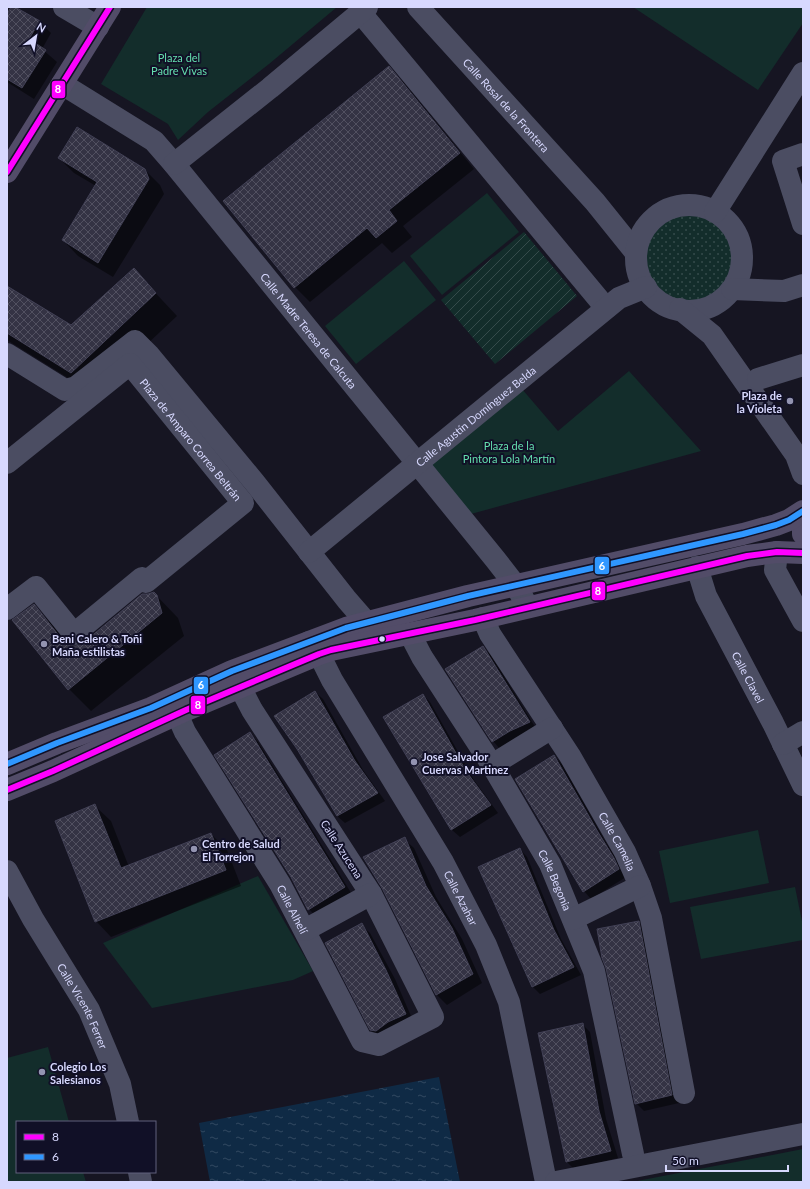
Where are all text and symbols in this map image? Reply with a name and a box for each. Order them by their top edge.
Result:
north arrow [16,16,56,56]
text: N [34,19,48,35]
park label: Plaza del Padre Vivas [151,51,207,77]
street label: Calle Rosal de la Frontera [461,55,552,154]
line badge: 8 [51,80,66,99]
text: 8 [55,82,61,95]
street label: Calle Madre Teresa de Calcuta [258,270,360,391]
street label: Calle Agustín Domínguez Belda [413,363,538,469]
street label: Plaza de Amparo Correa Beltrán [138,376,245,503]
place label: Plaza de la Violeta [736,389,782,415]
marker: Plaza de la Violeta [785,396,795,406]
park label: Plaza de la Pintora Lola Martín [463,439,555,465]
line badge: 6 [594,556,610,575]
text: 6 [599,559,606,572]
line badge: 8 [591,581,606,601]
text: 8 [595,584,601,597]
place label: Beni Calero & Toñi Maña estilistas [52,632,142,658]
unlabelled marker [377,634,387,644]
marker: Beni Calero & Toñi Maña estilistas [39,639,49,649]
street label: Calle Clavel [730,649,768,705]
line badge: 6 [193,676,209,695]
text: 6 [198,678,205,691]
line badge: 8 [190,695,206,715]
text: 8 [195,698,201,711]
place label: Jose Salvador Cuervas Martinez [422,750,508,776]
marker: Jose Salvador Cuervas Martinez [409,757,419,767]
street label: Calle Camelia [597,809,639,873]
street label: Calle Azucena [318,817,366,881]
place label: Centro de Salud El Torrejon [202,837,280,863]
marker: Centro de Salud El Torrejon [189,844,199,854]
street label: Calle Begonia [536,847,575,912]
street label: Calle Azahar [442,868,481,927]
street label: Calle Alhelí [275,882,311,936]
street label: Calle Vicente Ferrer [55,961,111,1050]
place label: Colegio Los Salesianos [50,1060,106,1086]
marker: Colegio Los Salesianos [37,1067,47,1077]
legend [16,1121,156,1173]
text: 8 [52,1129,59,1144]
scale bar [666,1147,788,1173]
text: 6 [52,1149,59,1164]
text: 50 m [672,1153,699,1168]

